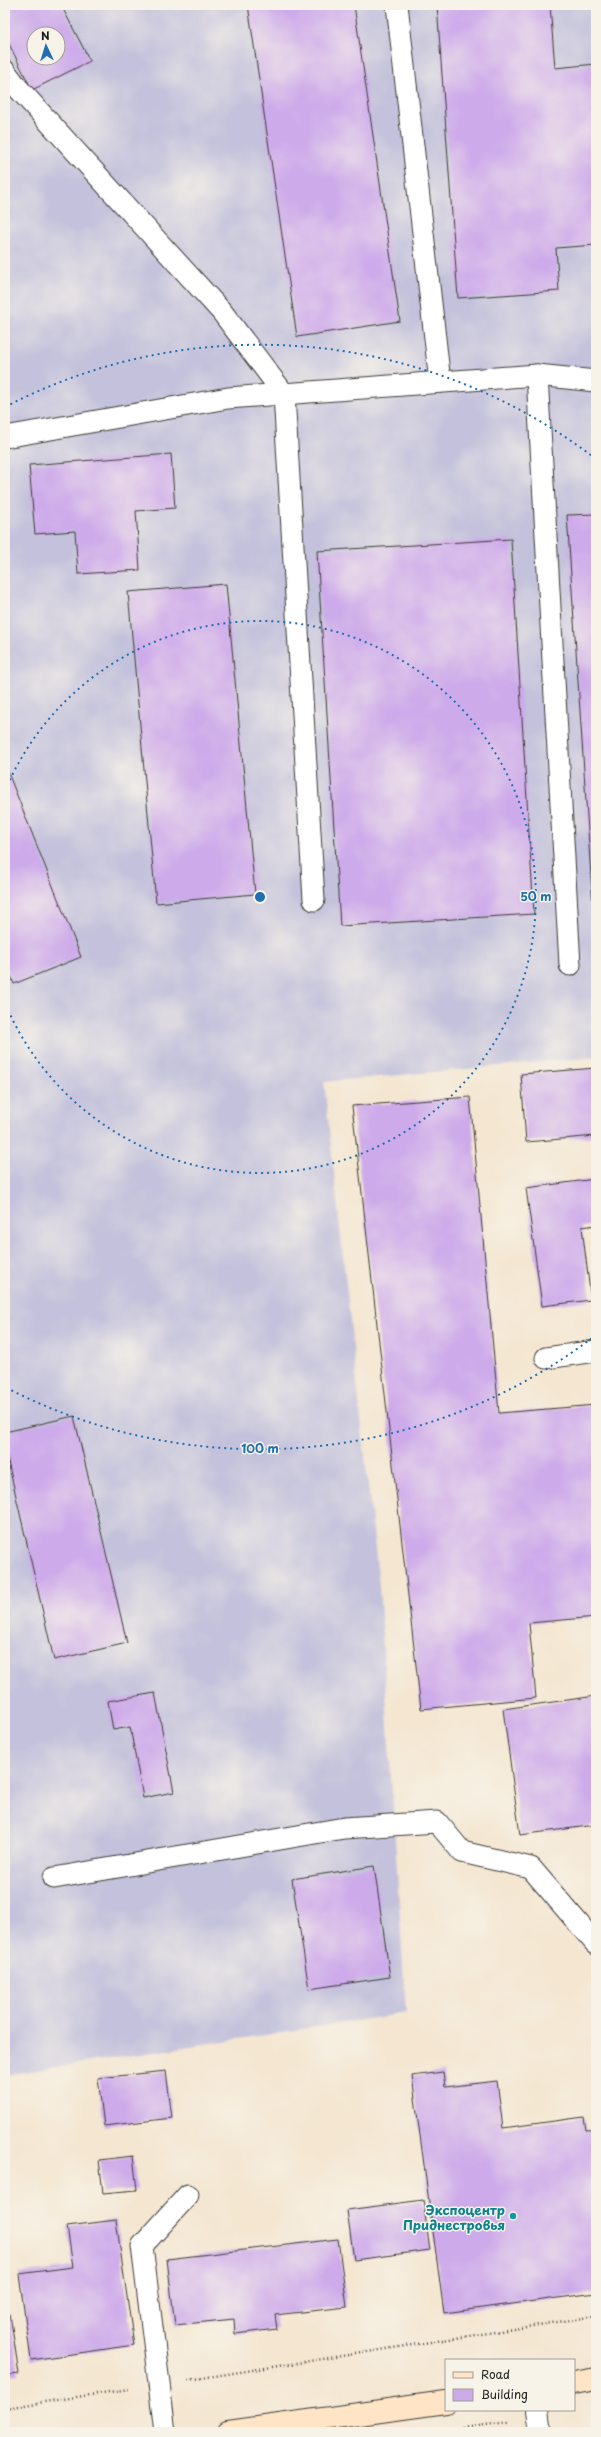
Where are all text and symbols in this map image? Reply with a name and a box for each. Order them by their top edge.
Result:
north arrow [26,26,66,66]
text: N [40,27,50,44]
text: 50 m [520,887,552,905]
centre of rings [253,890,267,904]
text: 100 m [241,1439,279,1457]
place label: Экспоцентр Приднестровья [403,2200,505,2234]
marker: Экспоцентр Приднестровья [508,2211,518,2221]
legend [445,2359,575,2411]
text: Road [481,2365,510,2383]
text: Building [481,2385,528,2403]

